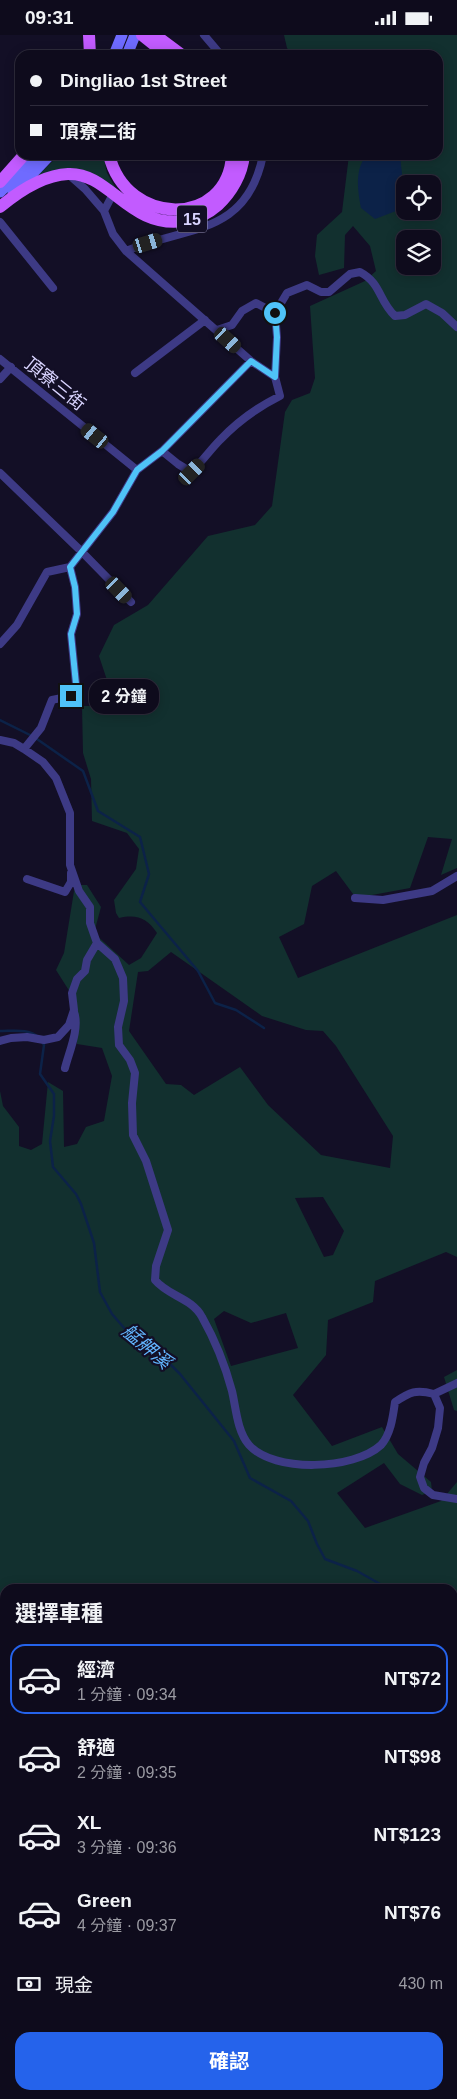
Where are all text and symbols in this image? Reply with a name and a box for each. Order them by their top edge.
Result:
text: 09:31 [25,7,74,28]
text: Dingliao 1st Street [60,70,227,91]
text: 頂寮二街 [60,121,136,142]
map controls [396,175,441,275]
button: locate [396,175,441,220]
road number: 15 [177,205,207,233]
button: layers [396,230,441,275]
car [131,231,164,255]
route start [264,302,286,324]
car [211,324,244,356]
street label: 頂寮三街 [21,354,89,414]
car [78,421,111,451]
car [176,456,207,488]
car [103,574,134,606]
callout: 2 分鐘 [88,679,158,713]
route end [60,685,82,707]
text: 2 分鐘 [101,688,147,705]
water label: 艋舺溪 [118,1320,178,1375]
text: 選擇車種 [15,1601,103,1626]
icon: car [17,1657,62,1702]
text: 經濟 [77,1659,115,1680]
text: NT$72 [384,1668,441,1689]
text: 1 分鐘 · 09:34 [77,1686,177,1703]
icon: car [17,1735,62,1780]
text: 舒適 [77,1737,115,1758]
text: NT$98 [384,1746,441,1767]
text: 2 分鐘 · 09:35 [77,1764,177,1781]
text: XL [77,1812,101,1833]
icon: car [17,1813,62,1858]
text: NT$123 [373,1824,441,1845]
text: 3 分鐘 · 09:36 [77,1839,177,1856]
text: Green [77,1890,132,1911]
icon: car [17,1891,62,1936]
text: NT$76 [384,1902,441,1923]
text: 4 分鐘 · 09:37 [77,1917,177,1934]
icon: cash [15,1970,43,1998]
text: 現金 [55,1975,93,1996]
text: 430 m [399,1975,443,1992]
button: 確認 [15,2032,443,2090]

